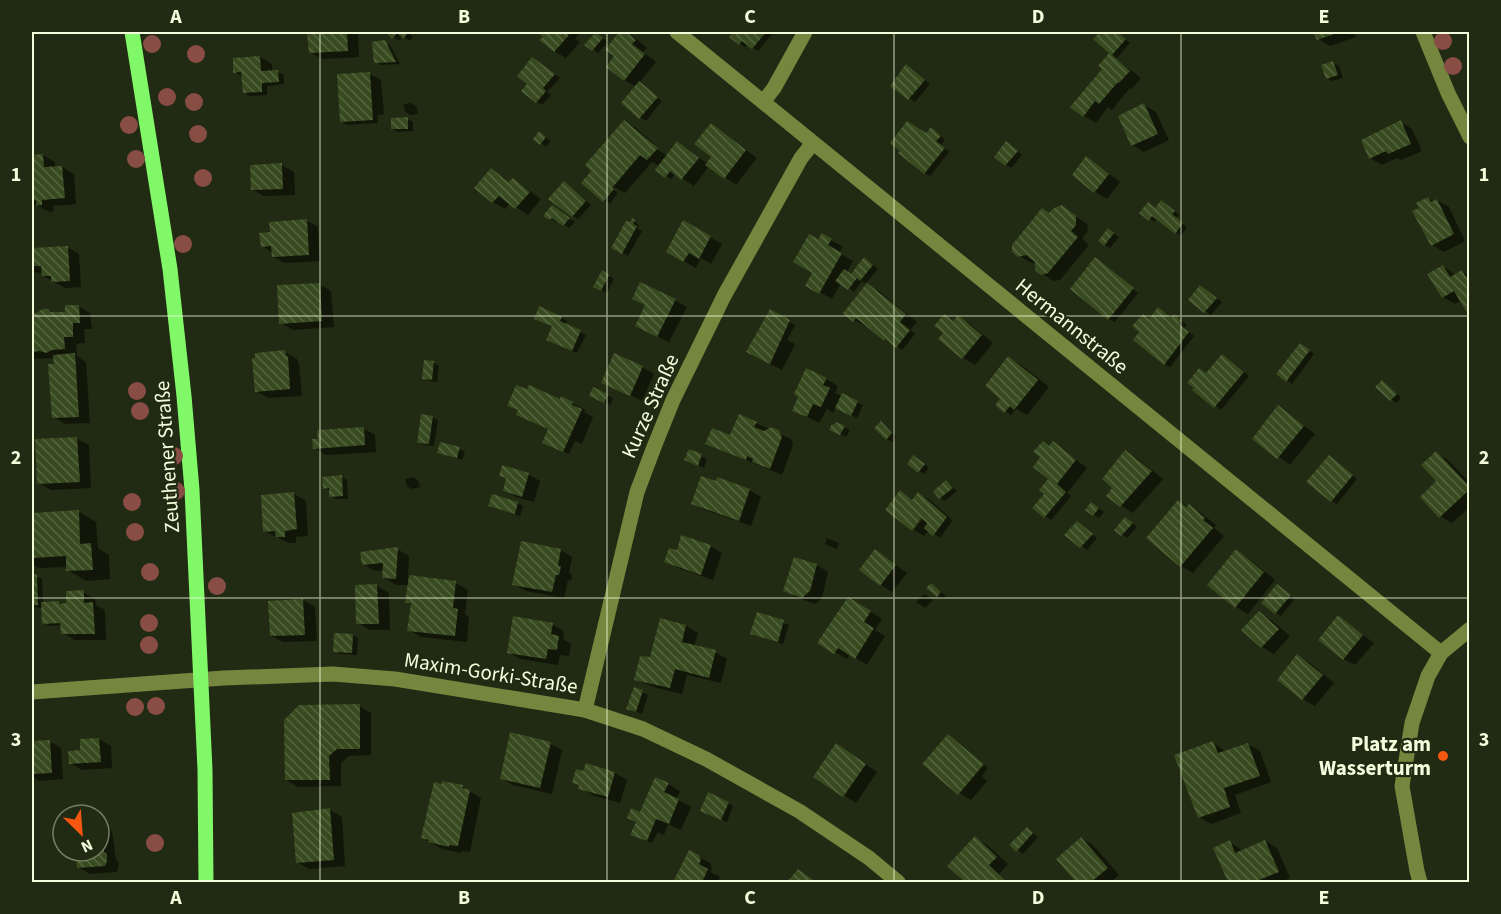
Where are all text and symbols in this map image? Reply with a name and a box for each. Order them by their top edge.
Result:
text: A [169,3,182,31]
text: B [458,3,470,31]
text: C [744,3,756,31]
text: D [1032,3,1044,31]
text: E [1319,3,1329,31]
text: 1 [11,161,21,189]
text: 1 [1479,161,1489,189]
street label: Hermannstraße [1009,271,1135,381]
street label: Kurze Straße [614,349,686,463]
street label: Zeuthener Straße [147,380,187,534]
text: 2 [11,444,21,472]
text: 2 [1479,444,1489,472]
street label: Maxim-Gorki-Straße [402,644,580,702]
text: 3 [11,726,21,754]
text: 3 [1479,726,1489,754]
place label: Platz am Wasserturm [1319,729,1431,783]
marker: Platz am Wasserturm [1436,749,1450,763]
north arrow [51,803,111,863]
text: N [77,833,96,858]
text: A [169,884,182,912]
text: B [458,884,470,912]
text: C [744,884,756,912]
text: D [1032,884,1044,912]
text: E [1319,884,1329,912]

